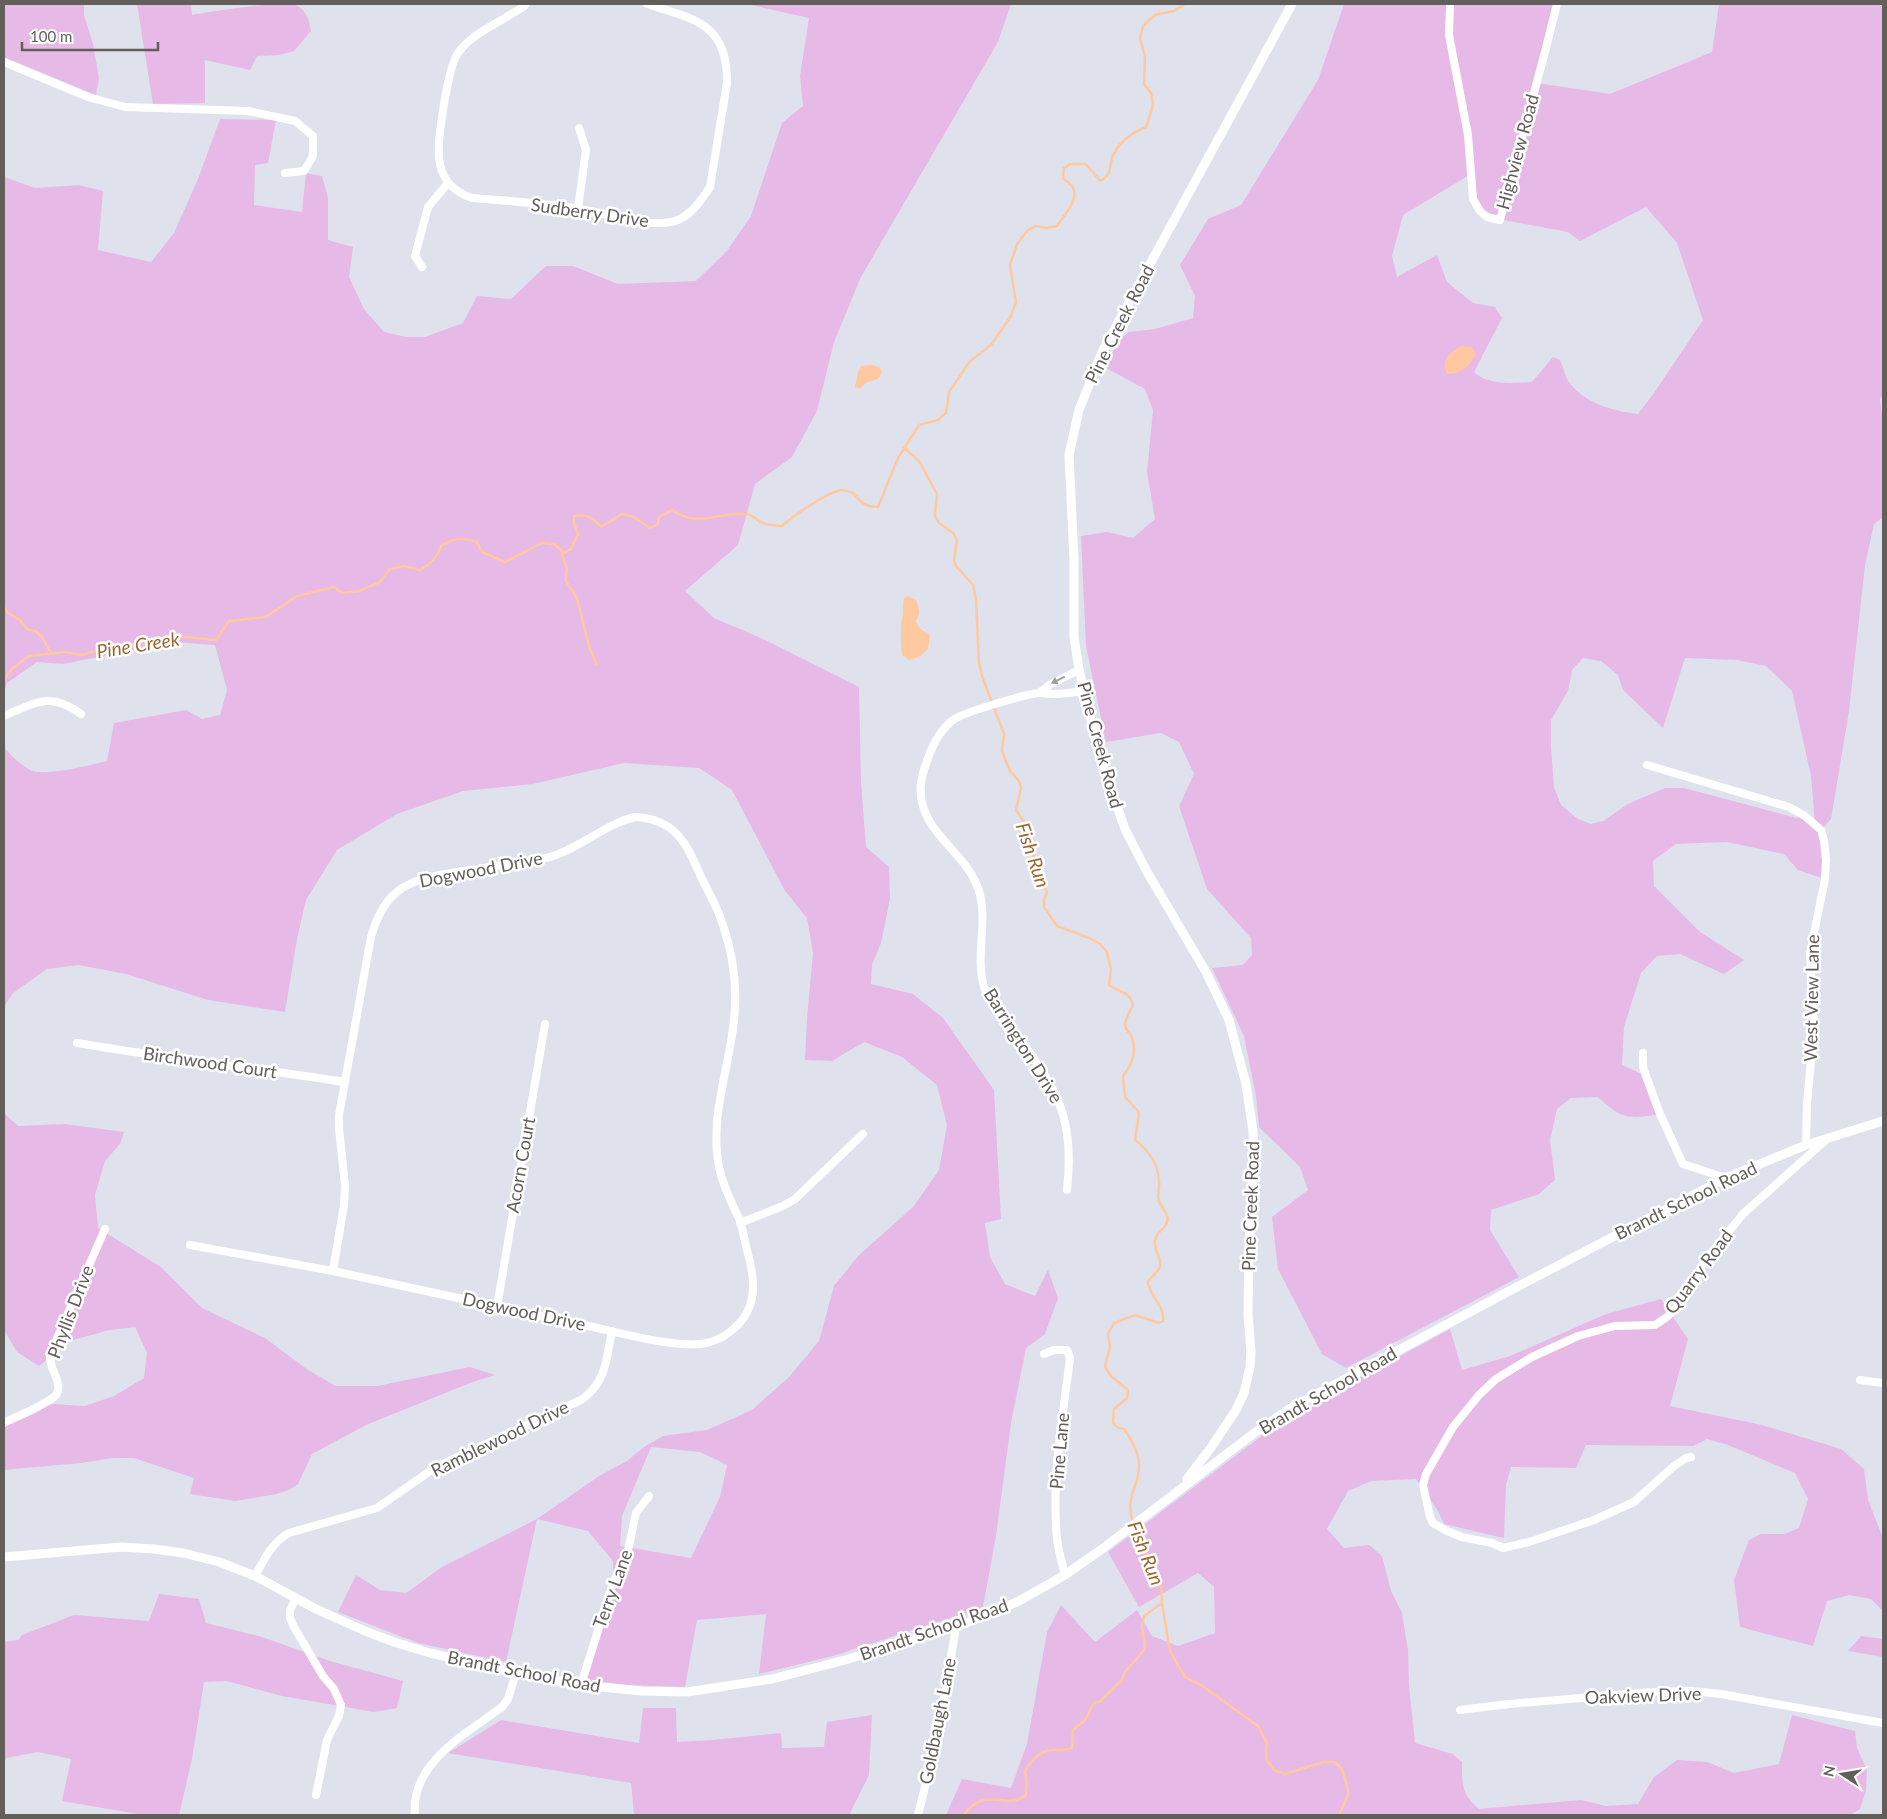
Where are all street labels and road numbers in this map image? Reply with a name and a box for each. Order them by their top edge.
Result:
street label: Highview Road [1491,92,1543,212]
street label: Sudberry Drive [530,193,650,231]
street label: Pine Creek Road [1080,261,1158,386]
street label: Pine Creek Road [1074,679,1128,810]
street label: Dogwood Drive [417,846,544,892]
street label: West View Lane [1799,934,1823,1062]
street label: Barrington Drive [980,984,1068,1107]
street label: Birchwood Court [142,1042,279,1082]
street label: Acorn Court [501,1115,539,1214]
street label: Pine Creek Road [1237,1141,1263,1271]
street label: Brandt School Road [1611,1156,1760,1244]
street label: Quarry Road [1659,1225,1737,1318]
street label: Phyllis Drive [42,1262,98,1361]
street label: Dogwood Drive [461,1287,588,1335]
street label: Brandt School Road [1255,1342,1400,1439]
street label: Ramblewood Drive [427,1395,572,1481]
street label: Pine Lane [1045,1412,1073,1490]
street label: Terry Lane [588,1546,636,1631]
street label: Brandt School Road [857,1593,1011,1665]
street label: Brandt School Road [446,1645,603,1697]
street label: Goldbaugh Lane [914,1656,960,1786]
street label: Oakview Drive [1584,1682,1702,1708]

